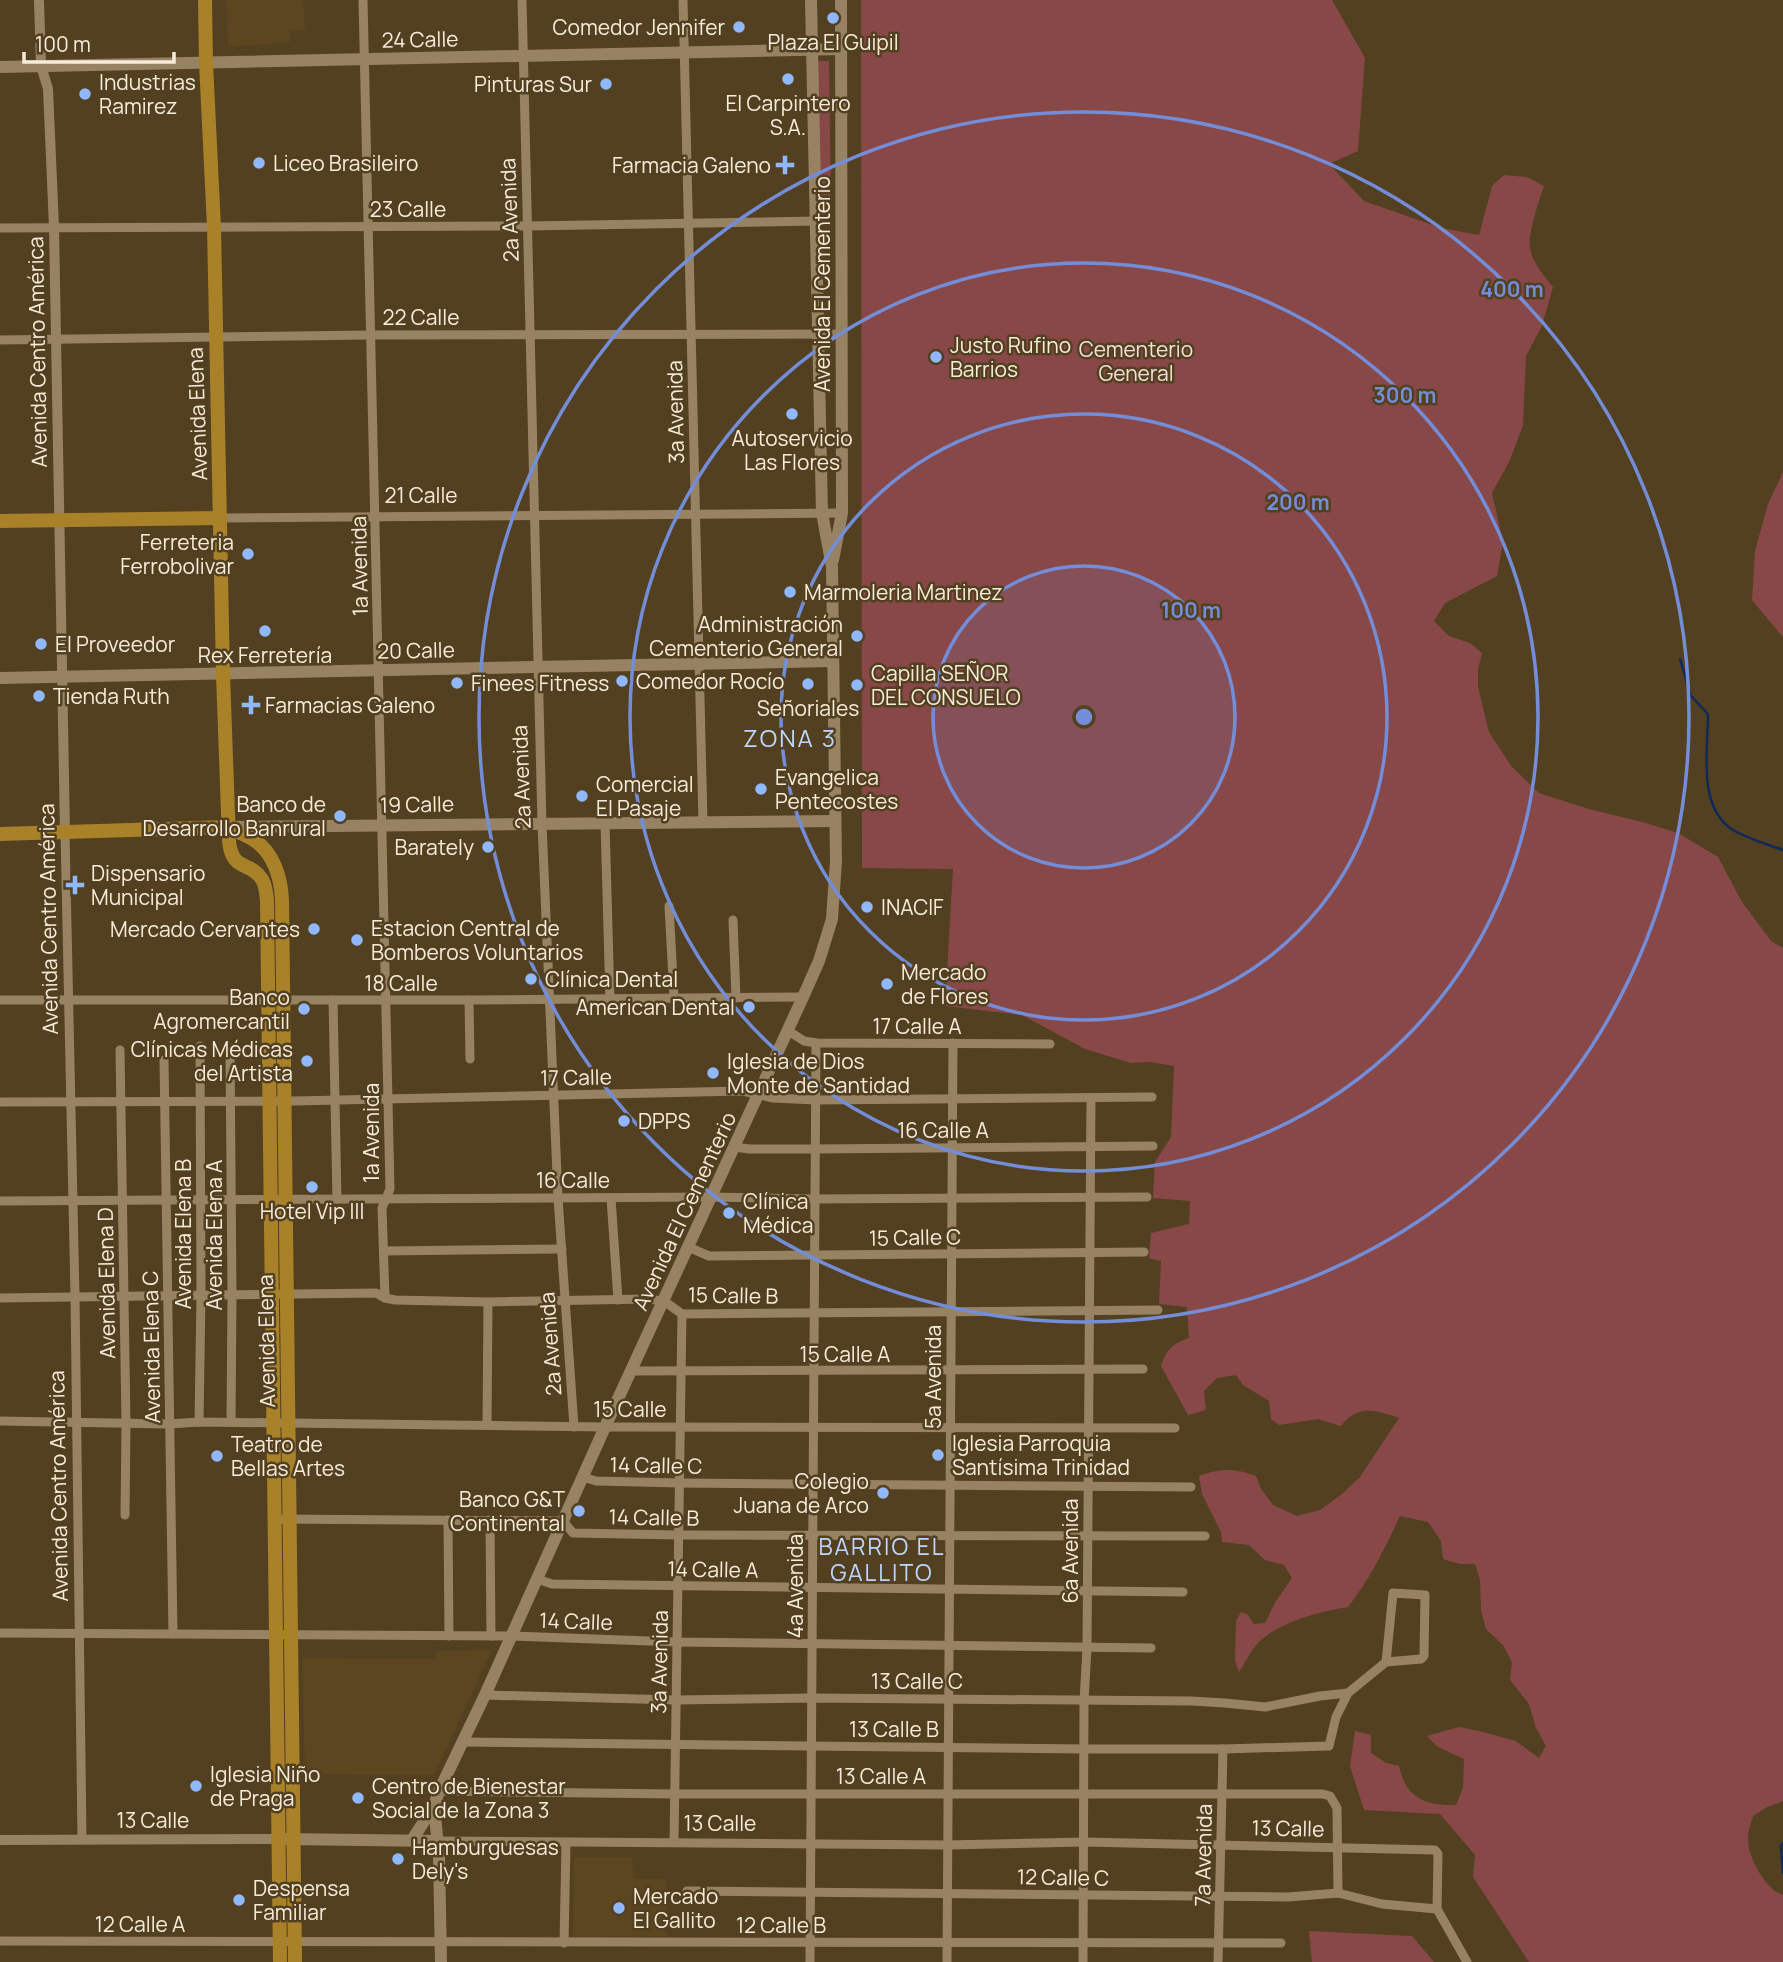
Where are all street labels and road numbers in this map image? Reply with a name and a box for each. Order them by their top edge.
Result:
street label: 24 Calle [381,24,459,54]
street label: 2a Avenida [493,158,525,262]
street label: Avenida El Cementerio [808,176,836,392]
street label: 23 Calle [370,195,446,223]
street label: Avenida Centro América [21,236,53,468]
street label: 22 Calle [383,303,459,331]
street label: Avenida Elena [181,347,213,481]
street label: 3a Avenida [660,360,690,464]
street label: 21 Calle [384,481,458,509]
street label: 1a Avenida [344,516,374,616]
street label: 20 Calle [377,635,455,665]
street label: 2a Avenida [505,725,537,829]
street label: 19 Calle [380,789,454,819]
street label: Avenida Centro América [32,803,64,1035]
street label: 18 Calle [364,969,438,997]
street label: 17 Calle A [872,1012,962,1040]
street label: 17 Calle [540,1062,612,1092]
street label: 1a Avenida [357,1083,385,1183]
street label: Avenida El Cementerio [626,1107,742,1315]
street label: 16 Calle A [897,1116,989,1144]
street label: Avenida Elena B [169,1159,197,1309]
street label: Avenida Elena A [200,1160,228,1310]
street label: 16 Calle [536,1166,610,1194]
street label: Avenida Elena D [91,1207,121,1359]
street label: 15 Calle C [869,1222,961,1252]
street label: Avenida Elena C [136,1270,166,1424]
street label: Avenida Elena [251,1274,281,1408]
street label: 15 Calle B [688,1280,779,1310]
street label: 2a Avenida [532,1291,568,1397]
street label: 5a Avenida [919,1325,947,1429]
street label: 15 Calle A [800,1340,890,1368]
street label: Avenida Centro América [42,1370,74,1602]
street label: 15 Calle [593,1395,667,1423]
street label: 14 Calle C [609,1450,703,1480]
street label: 6a Avenida [1056,1498,1084,1604]
street label: 14 Calle B [608,1502,700,1532]
street label: 4a Avenida [781,1534,809,1638]
street label: 14 Calle A [667,1554,759,1584]
street label: 14 Calle [539,1606,613,1636]
street label: 3a Avenida [644,1610,674,1714]
street label: 13 Calle C [871,1667,963,1695]
street label: 13 Calle B [849,1715,939,1743]
street label: 13 Calle A [836,1762,926,1790]
street label: 7a Avenida [1188,1803,1218,1907]
street label: 13 Calle [117,1806,189,1834]
street label: 13 Calle [684,1809,756,1837]
street label: 13 Calle [1251,1813,1325,1843]
street label: 12 Calle C [1017,1862,1109,1892]
street label: 12 Calle A [95,1910,185,1938]
street label: 12 Calle B [736,1911,826,1939]

